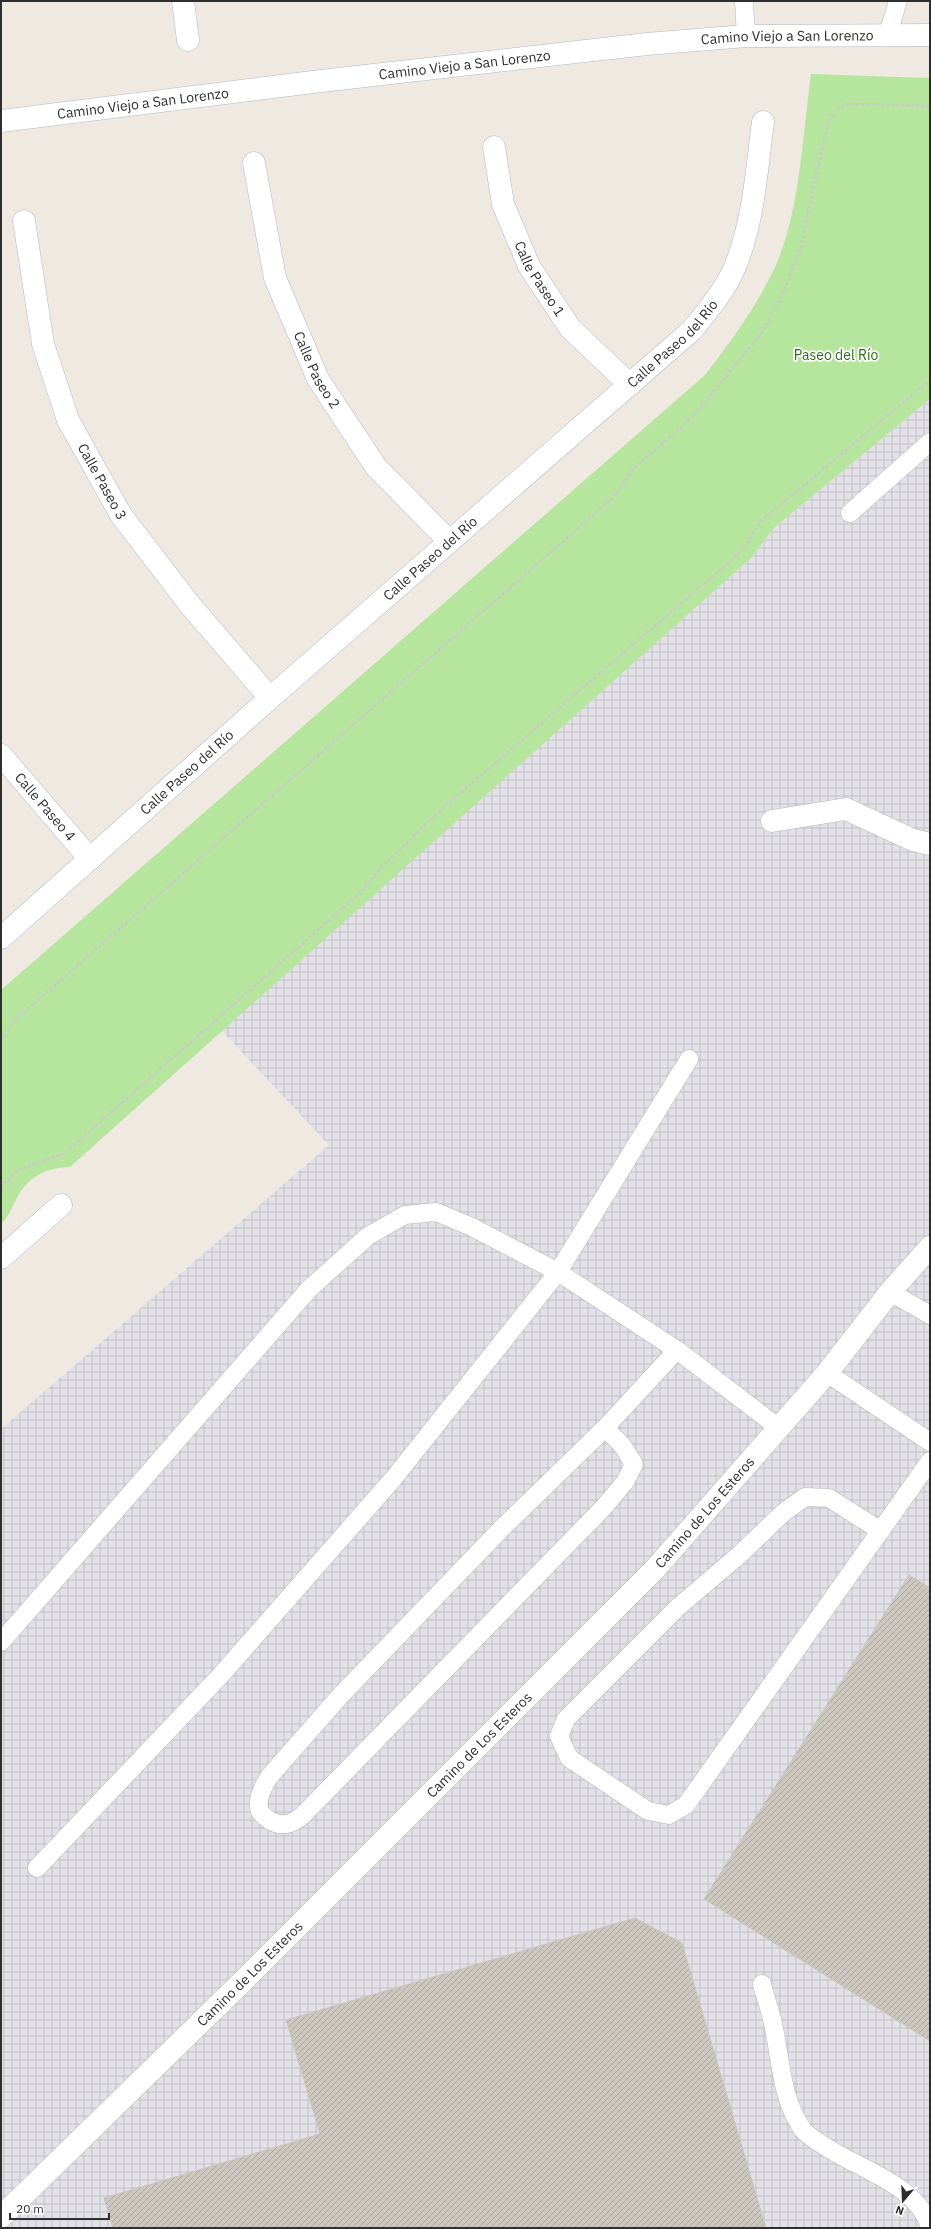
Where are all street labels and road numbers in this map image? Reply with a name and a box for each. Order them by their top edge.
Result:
street label: Camino Viejo a San Lorenzo [700,26,874,49]
street label: Camino Viejo a San Lorenzo [378,46,552,83]
street label: Camino Viejo a San Lorenzo [56,84,230,123]
street label: Calle Paseo 1 [511,238,569,320]
street label: Calle Paseo del Río [623,296,722,391]
street label: Calle Paseo 2 [290,329,344,412]
street label: Calle Paseo 3 [74,440,131,523]
street label: Calle Paseo del Río [379,512,481,604]
street label: Calle Paseo del Río [136,726,237,819]
street label: Calle Paseo 4 [11,769,80,845]
street label: Camino de Los Esteros [651,1453,758,1572]
street label: Camino de Los Esteros [423,1688,536,1801]
street label: Camino de Los Esteros [193,1917,307,2030]

